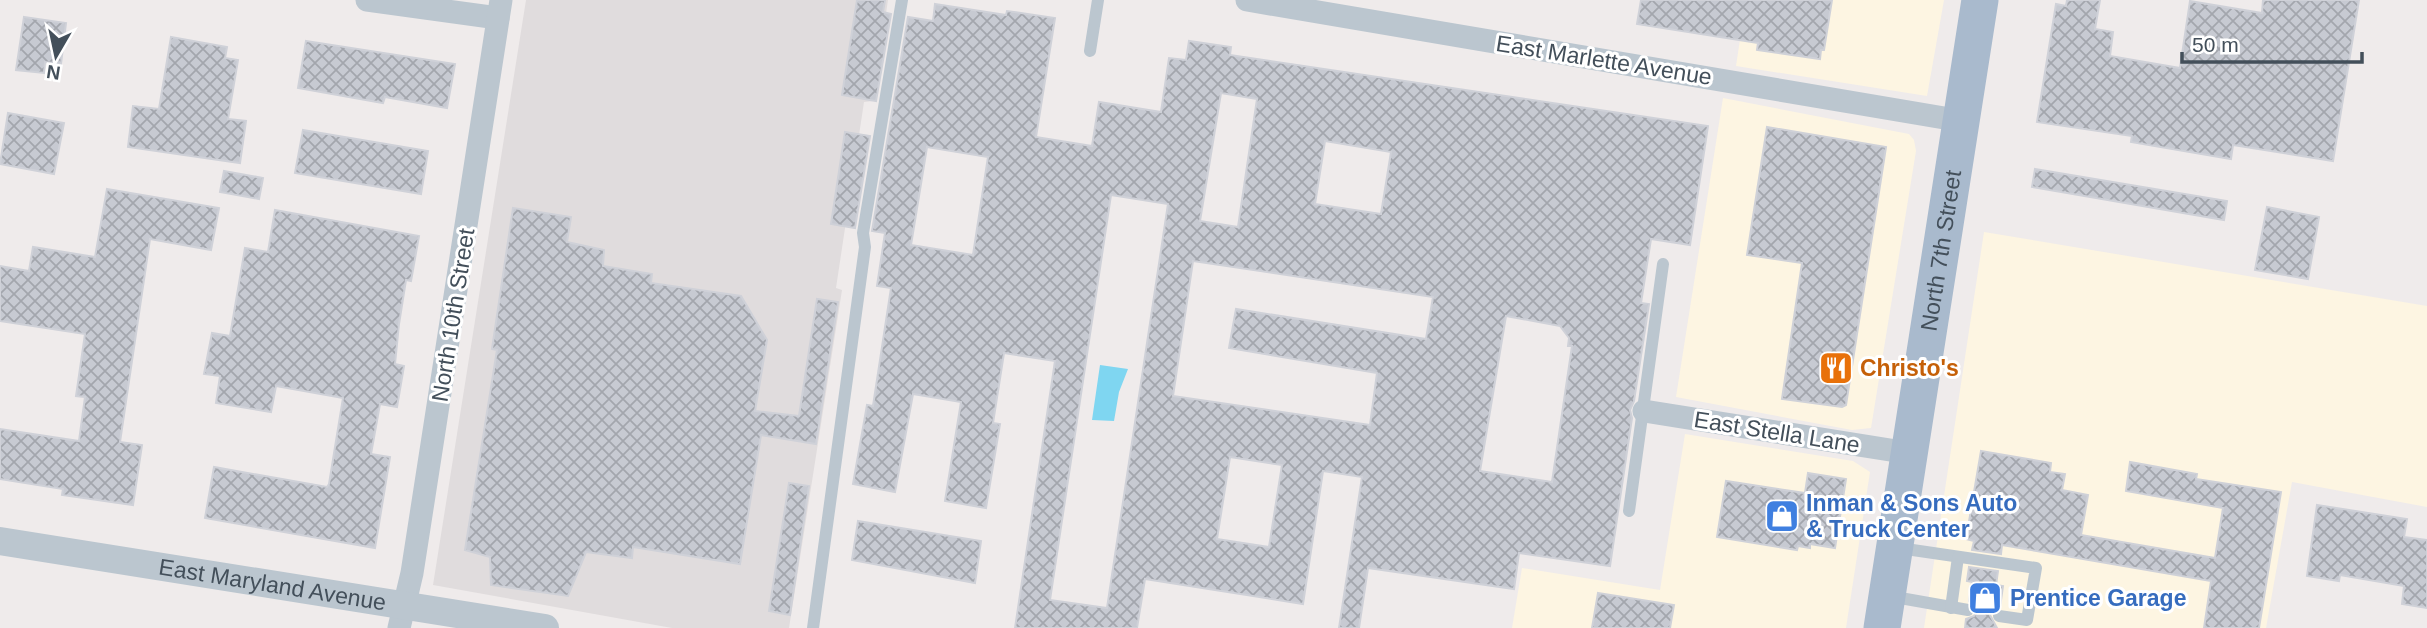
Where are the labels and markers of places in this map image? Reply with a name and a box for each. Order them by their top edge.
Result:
restaurant icon: Christo's [1817,349,1855,387]
place label: Christo's [1860,355,1959,381]
place label: Inman & Sons Auto & Truck Center [1806,490,2017,542]
shop icon: Inman & Sons Auto & Truck Center [1763,497,1801,535]
shop icon: Prentice Garage [1966,579,2004,617]
place label: Prentice Garage [2010,585,2186,611]

